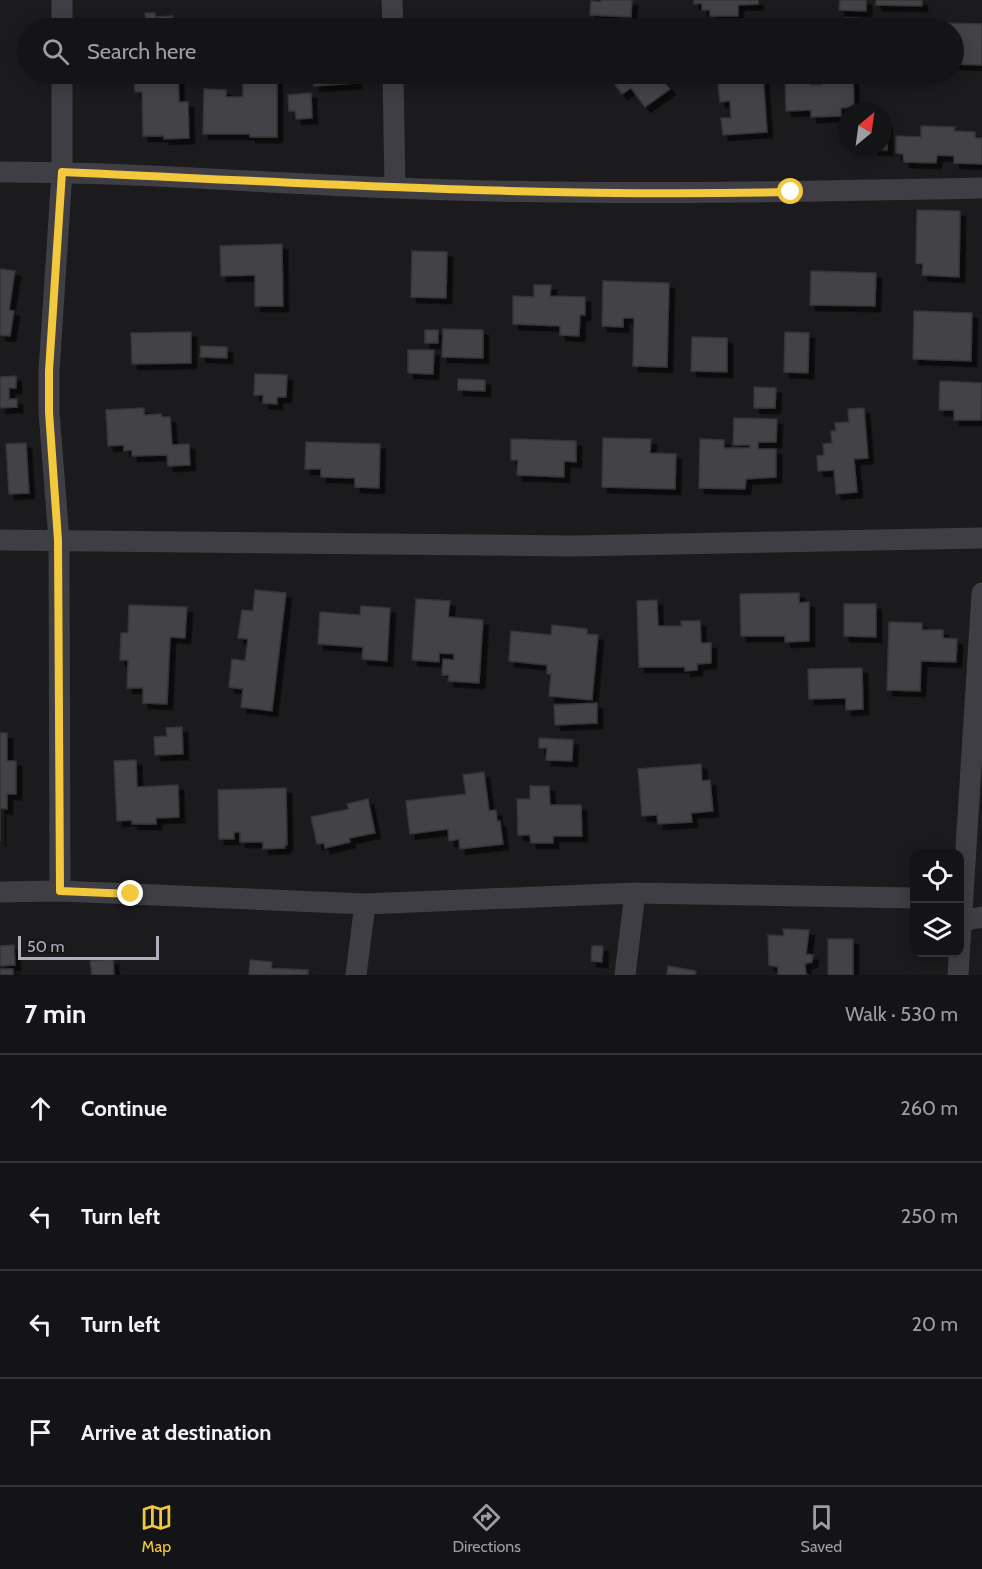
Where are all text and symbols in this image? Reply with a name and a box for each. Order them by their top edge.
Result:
search box [18,18,964,84]
icon: search [39,35,72,68]
text: Search here [87,38,196,65]
north arrow [838,102,892,156]
route start [777,178,803,204]
map controls [910,849,964,957]
button: locate [910,849,964,903]
route end [117,880,143,906]
button: layers [910,903,964,957]
scale bar [18,933,159,960]
text: 50 m [27,937,64,956]
text: 7 min [24,998,86,1030]
text: Walk · 530 m [845,1002,958,1026]
icon: ahead [24,1092,57,1125]
text: Continue [81,1095,167,1122]
text: 260 m [900,1096,958,1120]
icon: left [24,1200,57,1233]
text: Turn left [81,1203,160,1230]
text: 250 m [901,1204,958,1228]
icon: left [24,1308,57,1341]
text: Turn left [81,1311,160,1338]
text: 20 m [912,1312,958,1336]
icon: arrive [24,1416,57,1449]
text: Arrive at destination [81,1419,271,1446]
tab: Map [140,1501,173,1556]
tab: Directions [453,1501,521,1556]
tab: Saved [801,1501,842,1556]

